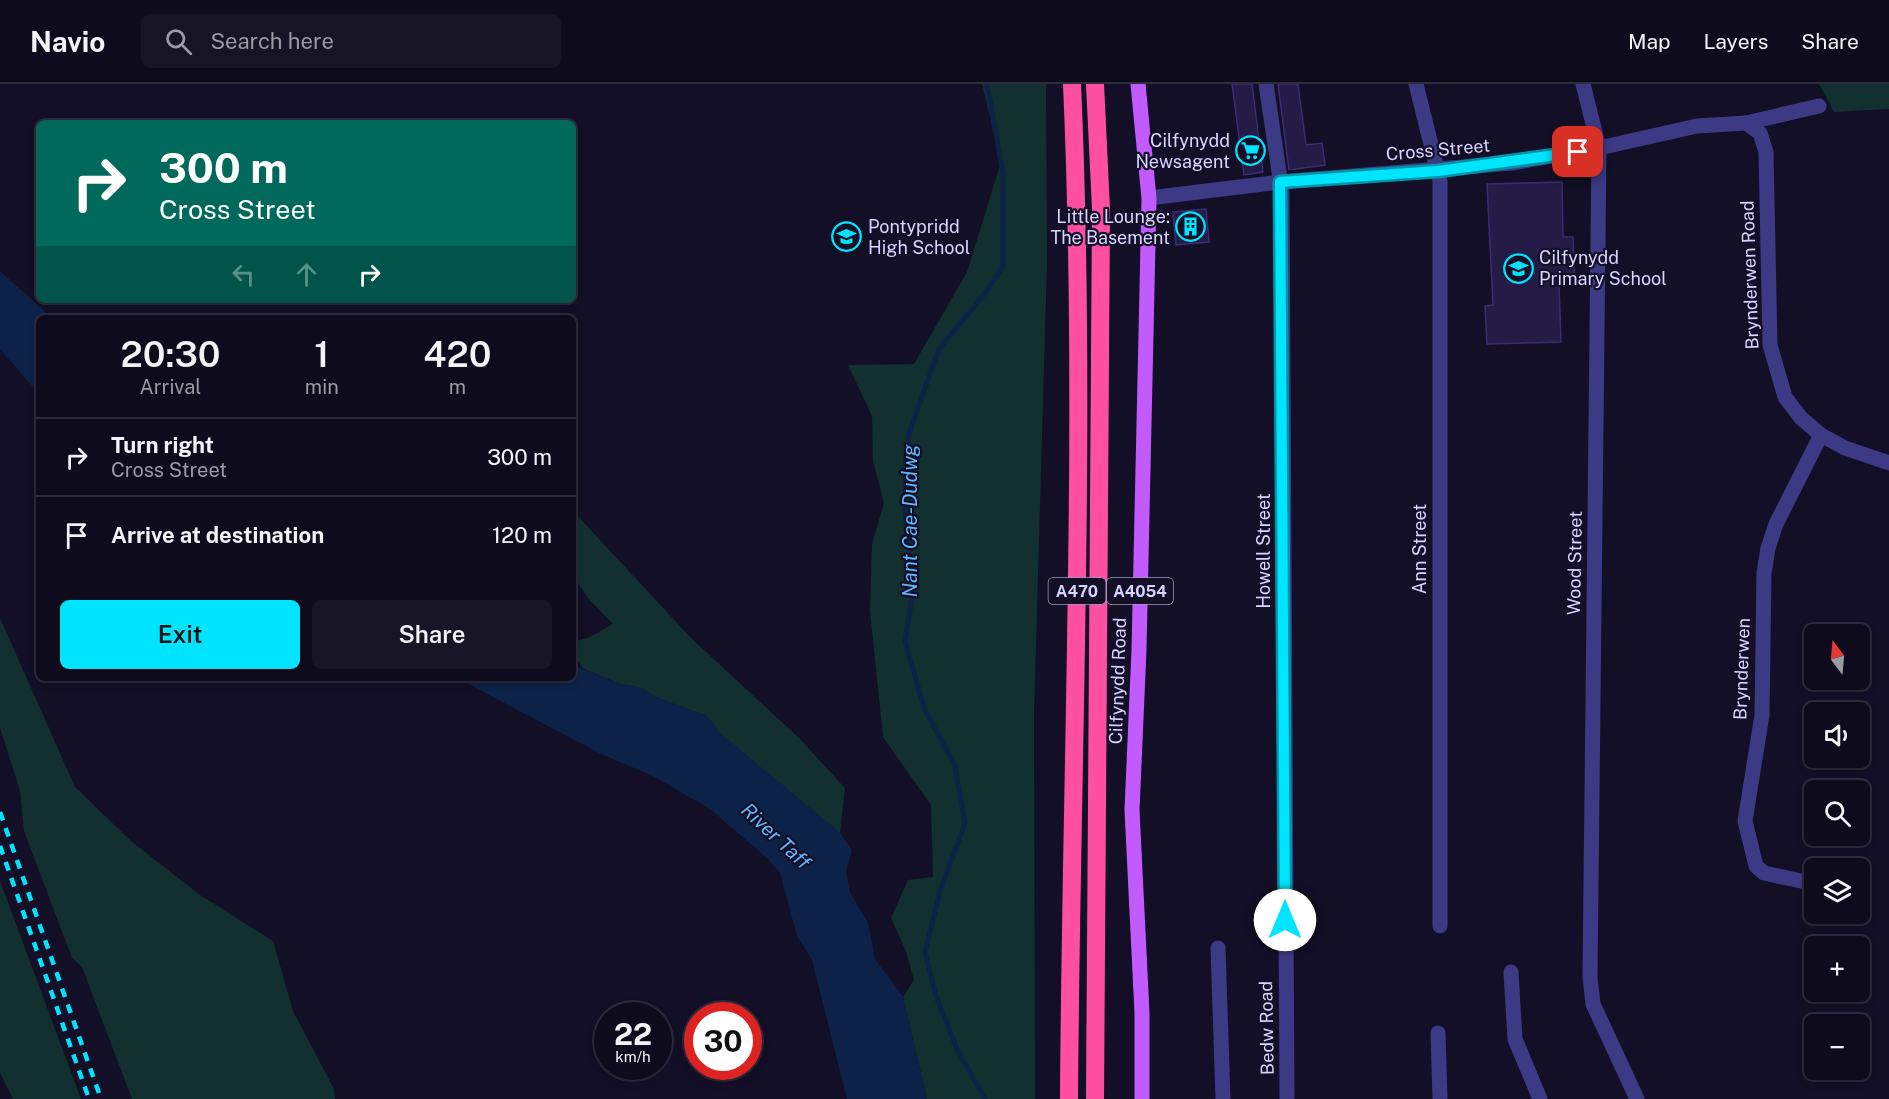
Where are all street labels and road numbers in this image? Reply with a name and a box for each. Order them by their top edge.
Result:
street label: Cross Street [1385,134,1491,165]
street label: Brynderwen Road [1736,200,1763,350]
street label: Howell Street [1253,493,1274,609]
street label: Ann Street [1409,504,1430,594]
street label: Wood Street [1563,511,1586,615]
road number: A470 [1048,578,1106,604]
road number: A4054 [1107,578,1173,604]
street label: Cilfynydd Road [1105,617,1130,745]
street label: Brynderwen [1729,618,1754,720]
street label: Bedw Road [1255,981,1278,1075]

